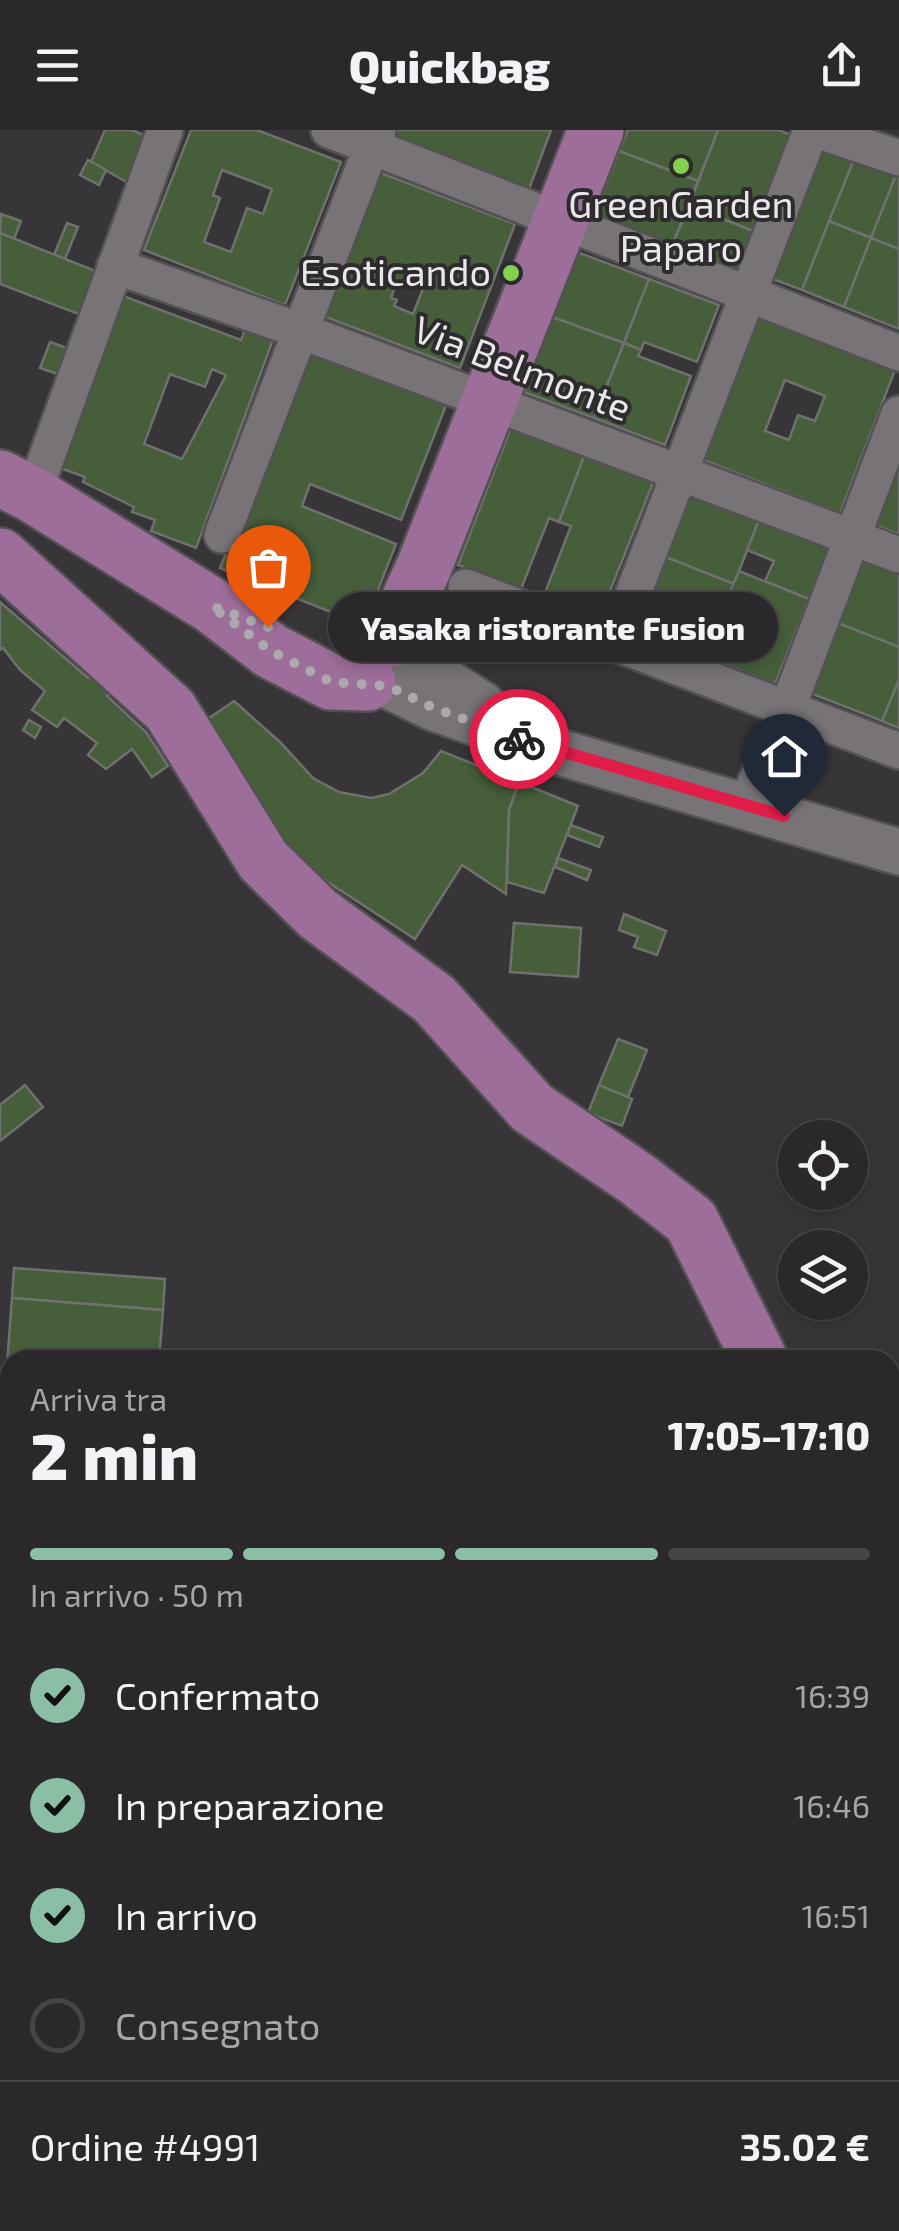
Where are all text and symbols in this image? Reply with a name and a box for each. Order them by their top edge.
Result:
icon: menu [30,38,85,93]
text: Quickbag [349,38,550,92]
icon: share [814,38,869,93]
marker: GreenGarden Paparo [670,155,692,177]
place label: GreenGarden Paparo [568,180,794,270]
place label: Esoticando [300,248,491,294]
marker: Esoticando [500,262,522,284]
street label: Via Belmonte [408,305,638,430]
pin [226,525,311,628]
icon: bag [241,540,296,595]
callout: Yasaka ristorante Fusion [328,592,778,662]
text: Yasaka ristorante Fusion [361,608,745,646]
courier [469,689,569,789]
icon: bike [492,712,547,767]
pin [742,714,827,817]
icon: home [757,729,812,784]
map controls [778,1120,868,1320]
button: locate [778,1120,868,1210]
button: layers [778,1230,868,1320]
text: Arriva tra [30,1379,167,1417]
text: 17:05–17:10 [668,1412,870,1458]
text: 2 min [30,1415,198,1493]
text: In arrivo · 50 m [30,1575,244,1613]
icon: check [30,1668,85,1723]
text: Confermato [115,1672,320,1718]
text: 16:39 [795,1676,870,1714]
icon: check [30,1778,85,1833]
text: In preparazione [115,1782,385,1828]
text: 16:46 [793,1786,870,1824]
icon: check [30,1888,85,1943]
text: In arrivo [115,1892,258,1938]
text: 16:51 [802,1896,870,1934]
text: Consegnato [115,2002,320,2048]
text: Ordine #4991 [30,2123,260,2169]
text: 35.02 € [740,2123,870,2169]

